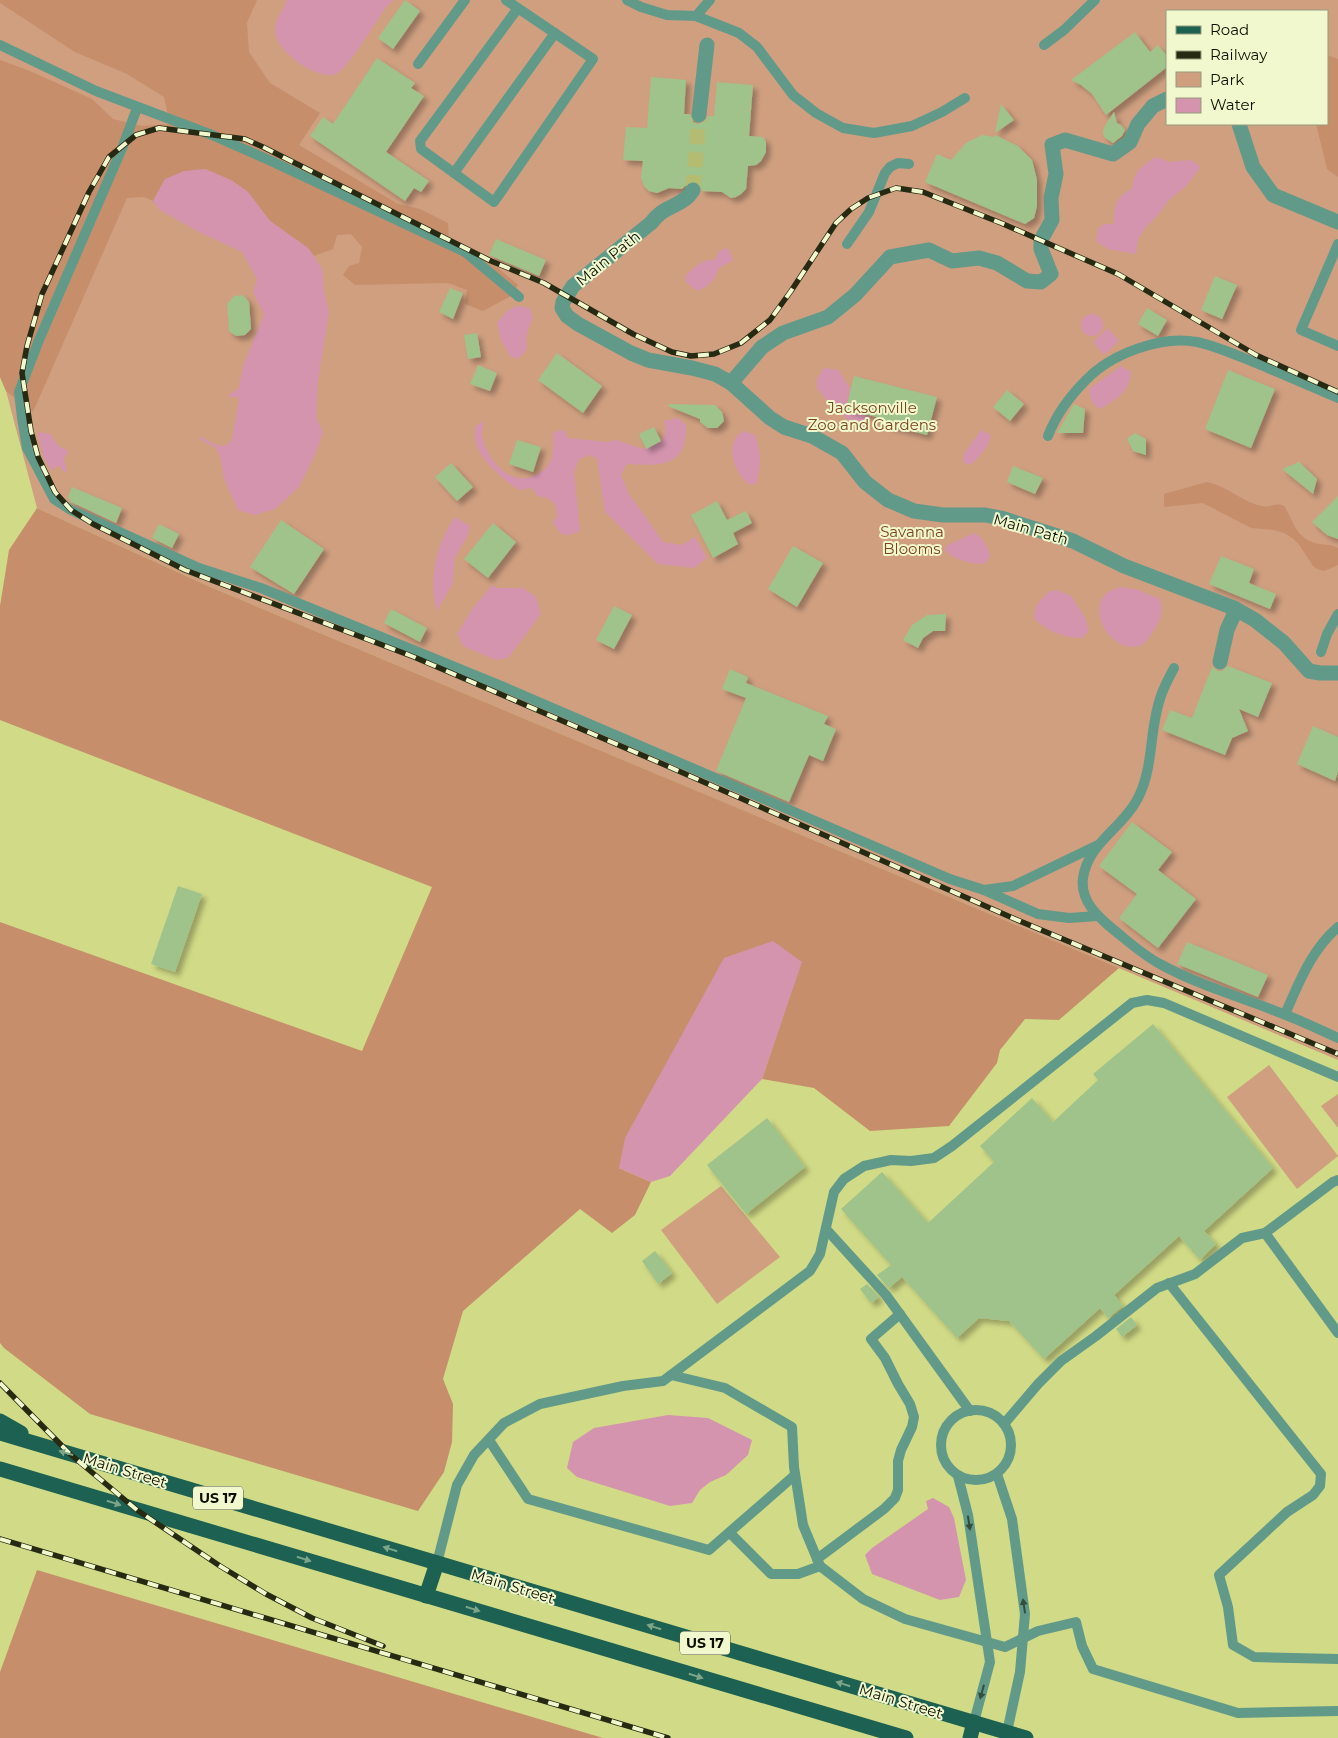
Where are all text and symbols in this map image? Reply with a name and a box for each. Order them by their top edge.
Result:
legend [1166,10,1328,125]
text: Road [1210,20,1249,39]
text: Railway [1210,45,1268,64]
text: Park [1210,70,1244,89]
text: Water [1210,95,1256,114]
street label: Main Path [572,226,644,290]
park label: Jacksonville Zoo and Gardens [808,398,936,434]
street label: Main Path [991,509,1071,549]
park label: Savanna Blooms [880,522,944,558]
one-way arrow [59,1448,74,1456]
street label: Main Street [81,1448,169,1492]
road number: US 17 [193,1486,243,1510]
one-way arrow [106,1500,121,1508]
one-way arrow [965,1516,973,1532]
one-way arrow [382,1545,397,1553]
one-way arrow [297,1556,312,1564]
street label: Main Street [469,1564,557,1608]
one-way arrow [1020,1597,1028,1613]
one-way arrow [466,1606,481,1614]
one-way arrow [646,1623,661,1631]
road number: US 17 [680,1632,730,1655]
one-way arrow [689,1672,704,1680]
one-way arrow [836,1679,851,1687]
street label: Main Street [857,1679,945,1723]
one-way arrow [978,1684,986,1699]

